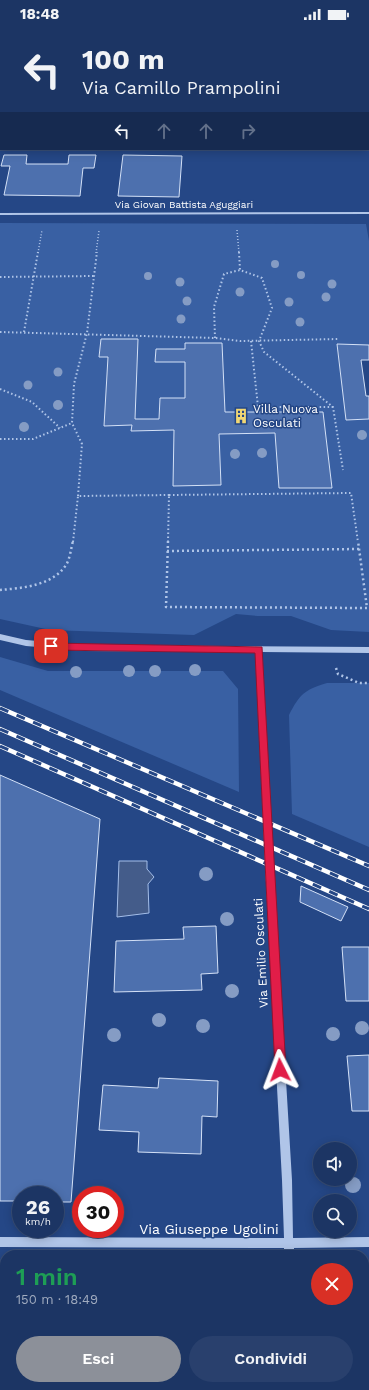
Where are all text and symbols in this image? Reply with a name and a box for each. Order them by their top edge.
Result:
text: 18:48 [20,5,60,23]
text: 100 m [82,43,165,76]
icon: left [16,44,68,96]
text: Via Camillo Prampolini [82,77,281,98]
icon: left [111,120,133,142]
icon: ahead [153,120,175,142]
icon: ahead [195,120,217,142]
icon: right [237,120,259,142]
street label: Via Giovan Battista Aguggiari [115,199,253,210]
place label: Villa Nuova Osculati [253,402,318,430]
building icon: Villa Nuova Osculati [232,407,250,425]
pin [34,629,68,663]
icon: arrive [40,635,62,657]
street label: Via Emilio Osculati [251,898,271,1008]
position arrow [259,1049,301,1091]
map controls [313,1142,357,1238]
button: sound [313,1142,357,1186]
speed limit sign: 30 [72,1186,124,1238]
button: search [313,1194,357,1238]
text: 26 [26,1195,50,1219]
text: km/h [25,1216,51,1227]
street label: Via Giuseppe Ugolini [139,1221,279,1237]
text: 1 min [16,1263,78,1291]
button: close [311,1263,353,1305]
text: 150 m · 18:49 [16,1292,98,1307]
button: Esci [16,1336,181,1382]
button: Condividi [189,1336,353,1382]

